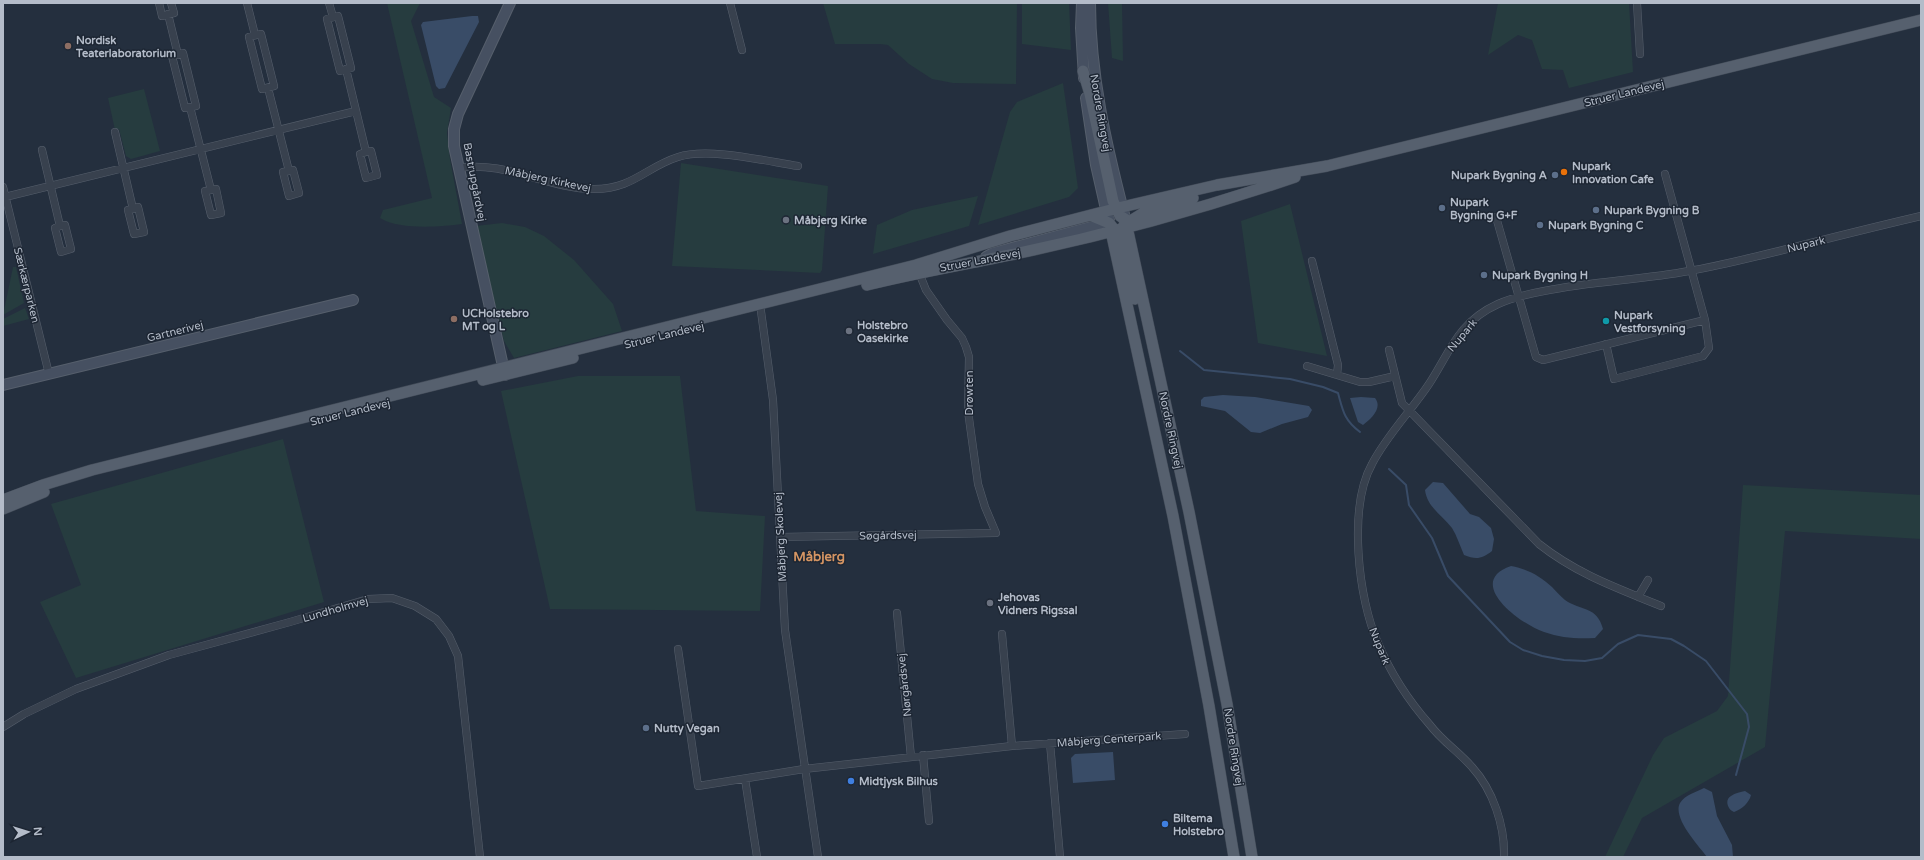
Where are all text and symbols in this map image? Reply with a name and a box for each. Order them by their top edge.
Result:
place label: Nordisk Teaterlaboratorium [75,34,176,60]
marker: Nordisk Teaterlaboratorium [63,41,73,51]
street label: Nordre Ringvej [1087,73,1114,153]
street label: Struer Landevej [1583,77,1666,110]
street label: Bastrupgårdvej [460,142,489,223]
place label: Nupark Innovation Cafe [1572,160,1655,186]
street label: Måbjerg Kirkevej [504,164,592,195]
marker: Nupark Innovation Cafe [1559,167,1569,177]
place label: Nupark Bygning A [1451,169,1547,183]
marker: Nupark Bygning A [1550,170,1560,180]
place label: Nupark Bygning G+F [1450,196,1518,223]
marker: Nupark Bygning G+F [1437,203,1447,213]
place label: Nupark Bygning B [1604,204,1700,218]
marker: Nupark Bygning B [1591,205,1601,215]
place label: Måbjerg Kirke [794,214,868,228]
marker: Måbjerg Kirke [781,215,791,225]
place label: Nupark Bygning C [1548,219,1644,233]
marker: Nupark Bygning C [1535,220,1545,230]
street label: Nupark [1786,233,1826,255]
street label: Særkærparken [11,246,42,324]
street label: Struer Landevej [939,246,1022,275]
place label: Nupark Bygning H [1492,269,1588,283]
marker: Nupark Bygning H [1479,270,1489,280]
place label: UCHolstebro MT og L [462,307,529,334]
place label: Nupark Vestforsyning [1614,309,1686,336]
marker: UCHolstebro MT og L [449,314,459,324]
street label: Nupark [1445,316,1480,354]
marker: Nupark Vestforsyning [1601,316,1611,326]
street label: Gartnerivej [146,318,205,345]
street label: Struer Landevej [623,319,706,352]
place label: Holstebro Oasekirke [857,319,909,345]
marker: Holstebro Oasekirke [844,326,854,336]
street label: Drøwten [963,371,976,415]
street label: Nordre Ringvej [1156,390,1185,470]
street label: Struer Landevej [309,396,392,429]
street label: Måbjerg Skolevej [772,492,789,582]
street label: Søgårdsvej [859,528,917,543]
district label: Måbjerg [793,549,845,565]
place label: Jehovas Vidners Rigssal [997,591,1078,618]
street label: Lundholmvej [301,594,370,625]
marker: Jehovas Vidners Rigssal [985,598,995,608]
street label: Nupark [1366,626,1393,667]
street label: Nørgårdsvej [895,652,914,717]
street label: Nordre Ringvej [1221,707,1246,787]
place label: Nutty Vegan [654,722,720,736]
marker: Nutty Vegan [641,723,651,733]
street label: Måbjerg Centerpark [1056,729,1162,750]
place label: Midtjysk Bilhus [859,775,939,789]
marker: Midtjysk Bilhus [846,776,856,786]
north arrow [8,812,48,852]
place label: Biltema Holstebro [1173,812,1224,838]
marker: Biltema Holstebro [1160,819,1170,829]
text: N [31,826,44,836]

